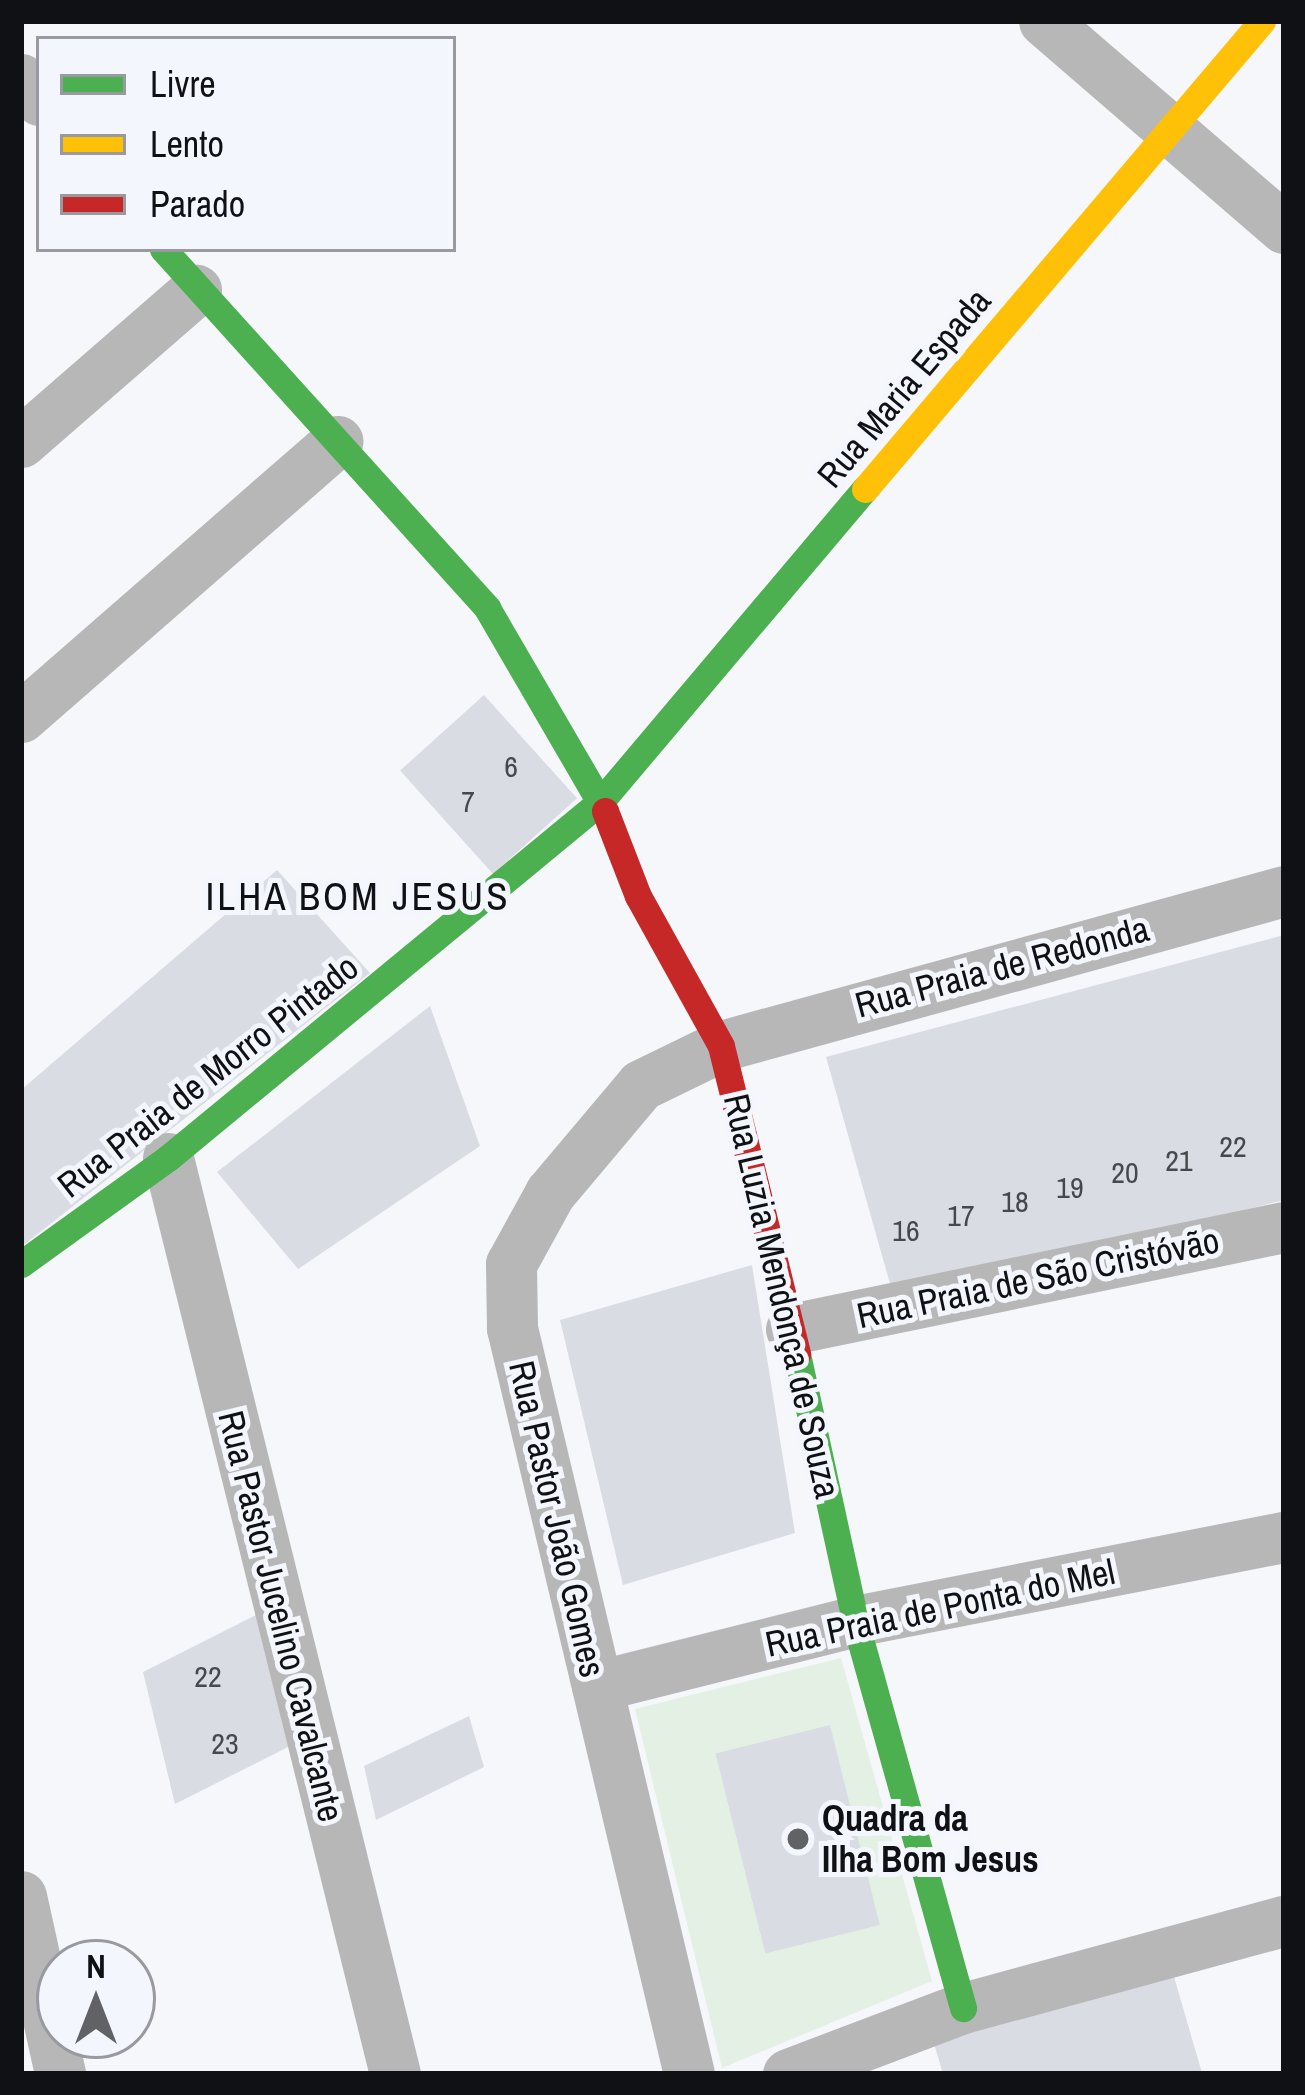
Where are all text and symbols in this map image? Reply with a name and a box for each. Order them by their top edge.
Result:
legend [36,36,456,252]
text: Livre [150,60,216,108]
text: Lento [150,120,224,168]
text: Parado [150,180,245,228]
street label: Rua Maria Espada [808,280,1000,496]
house number: 6 [504,748,518,784]
house number: 7 [461,783,475,819]
district label: ILHA BOM JESUS [205,873,511,919]
street label: Rua Praia de Redonda [851,907,1153,1027]
street label: Rua Praia de Morro Pintado [49,945,367,1207]
street label: Rua Luzia Mendonça de Souza [714,1090,850,1502]
house number: 22 [1219,1128,1247,1164]
house number: 21 [1165,1142,1193,1178]
house number: 20 [1111,1154,1139,1190]
house number: 19 [1056,1169,1084,1205]
house number: 18 [1001,1183,1029,1219]
house number: 17 [947,1197,975,1233]
house number: 16 [892,1212,920,1248]
street label: Rua Praia de São Cristóvão [853,1218,1223,1338]
street label: Rua Pastor João Gomes [500,1357,614,1681]
street label: Rua Pastor Jucelino Cavalcante [209,1406,353,1826]
street label: Rua Praia de Ponta do Mel [761,1550,1119,1666]
house number: 22 [194,1658,222,1694]
house number: 23 [211,1725,239,1761]
place label: Quadra da Ilha Bom Jesus [822,1796,1039,1881]
marker: Quadra da Ilha Bom Jesus [785,1826,811,1852]
north arrow [36,1939,156,2059]
text: N [86,1944,106,1988]

